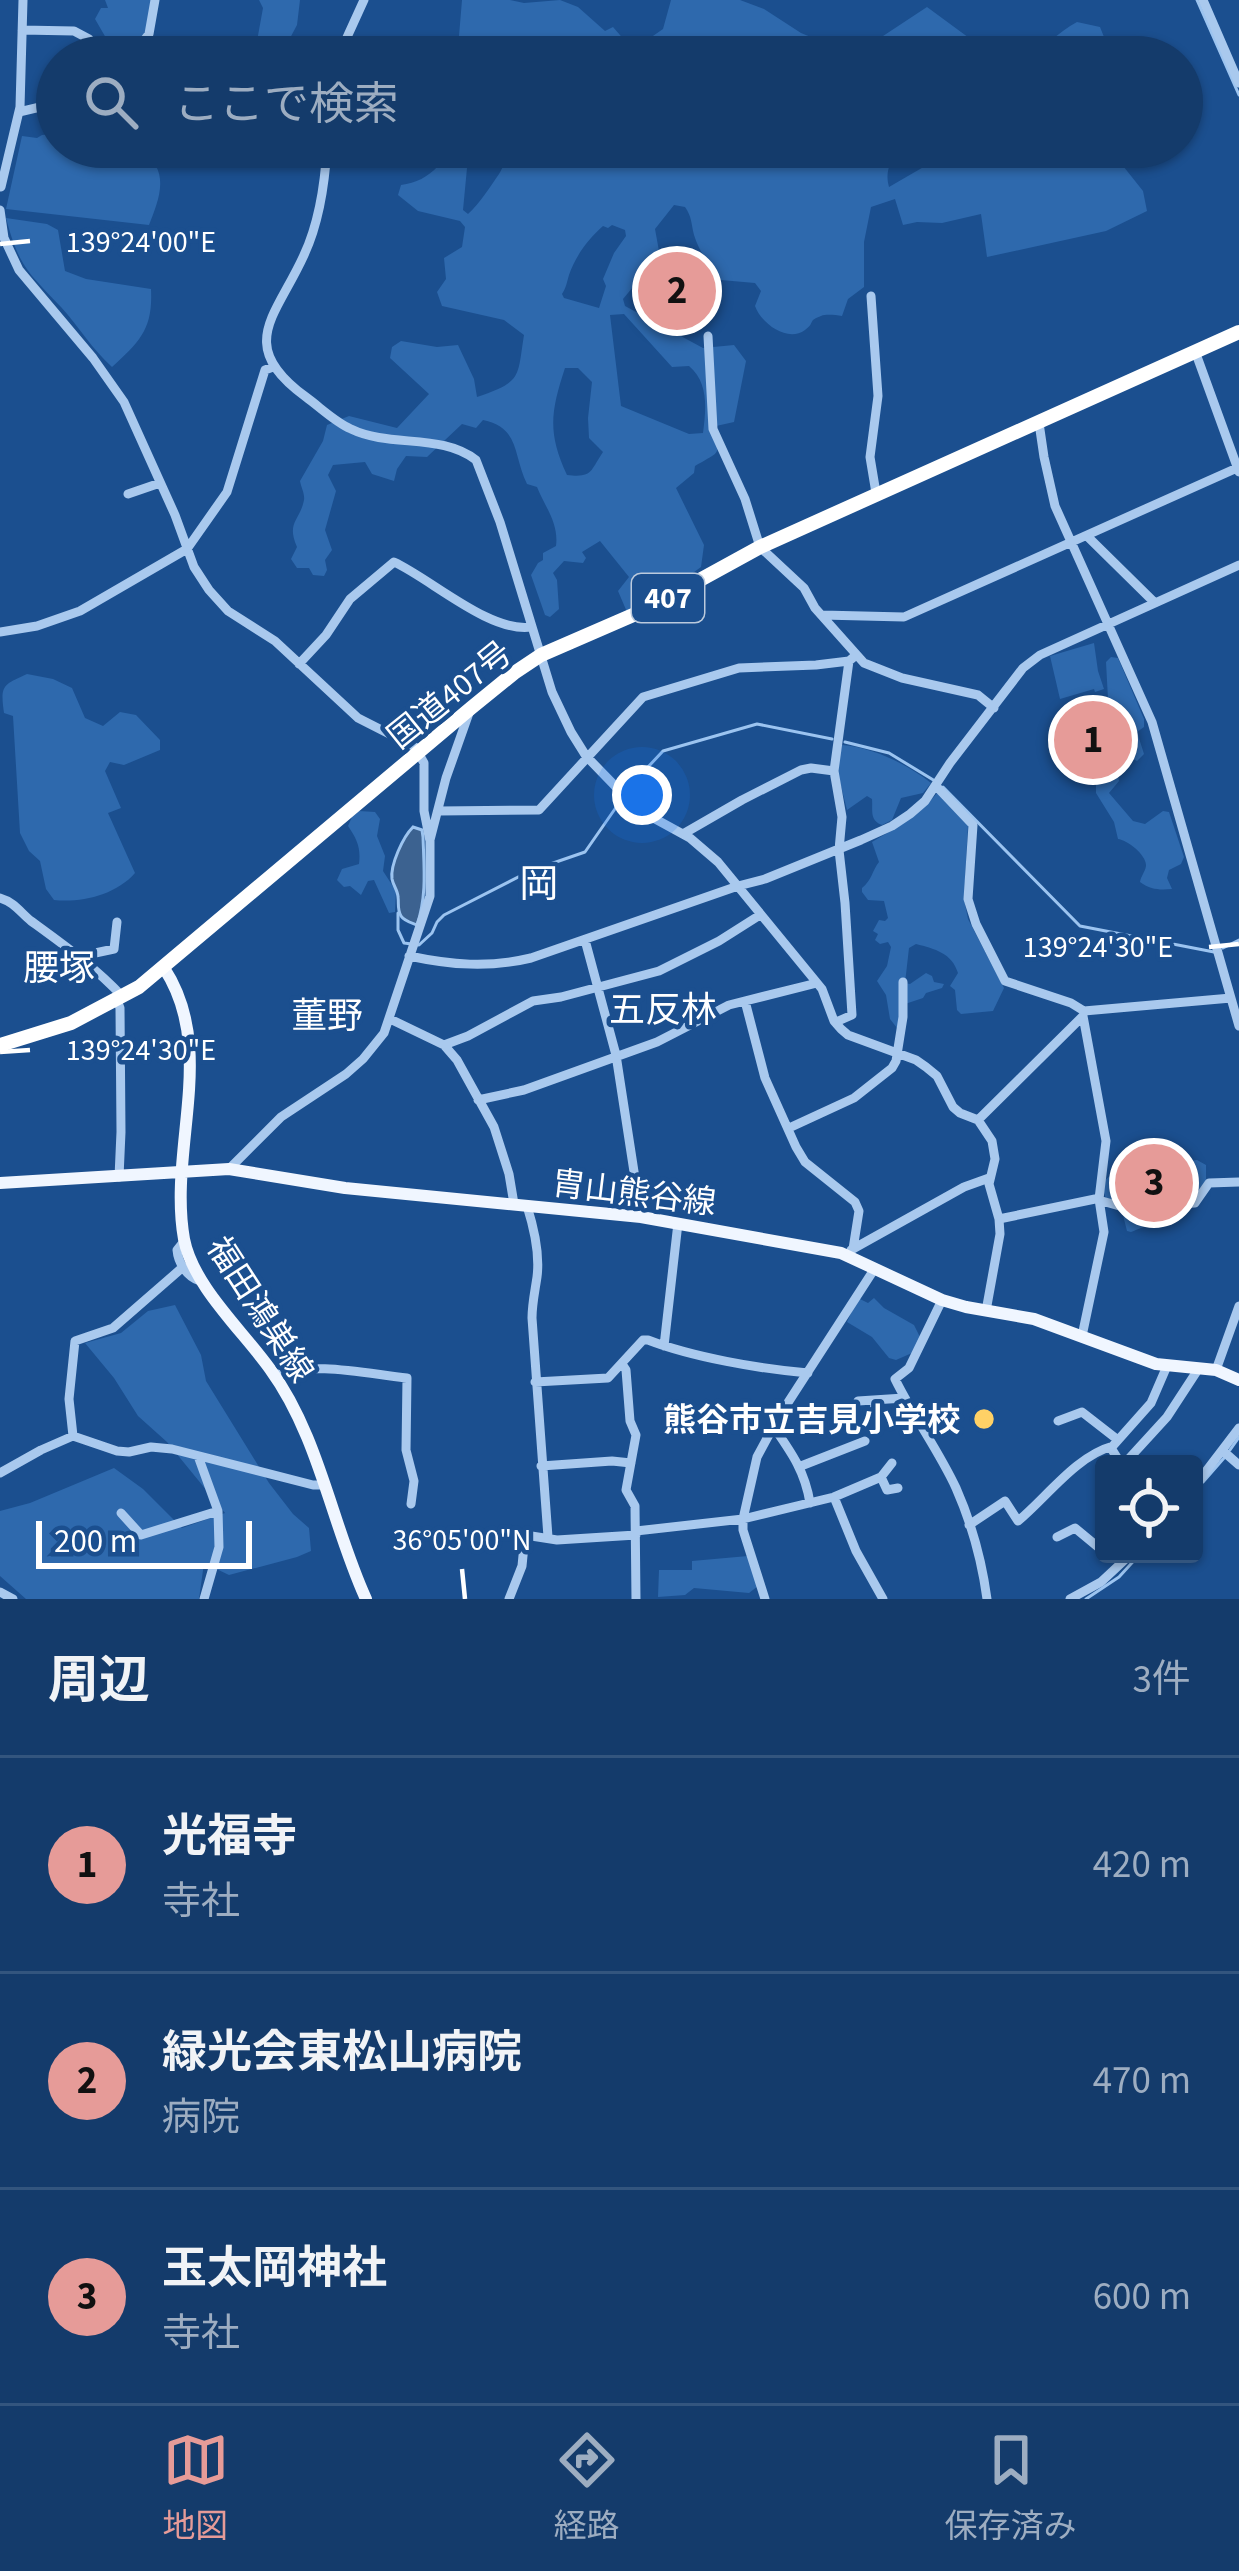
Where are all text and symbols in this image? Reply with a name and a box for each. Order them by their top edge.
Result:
search box [36,36,1203,168]
icon: search [78,69,144,135]
text: ここで検索 [174,73,399,137]
text: 139°24'00"E [66,221,216,264]
pin: 2 [638,246,716,336]
road number: 407 [632,574,704,622]
street label: 国道407号 [378,630,522,760]
pin: 1 [1054,695,1132,785]
your location [612,765,672,825]
district label: 岡 [519,857,559,913]
text: 139°24'30"E [1023,926,1173,969]
district label: 腰塚 [23,943,95,994]
district label: 五反林 [609,985,717,1036]
district label: 董野 [291,991,363,1042]
text: 139°24'30"E [66,1029,216,1072]
pin: 3 [1115,1138,1193,1228]
street label: 胄山熊谷線 [549,1160,719,1227]
street label: 福田鴻巣線 [195,1228,324,1392]
place label: 熊谷市立吉見小学校 [663,1397,960,1444]
marker: 熊谷市立吉見小学校 [971,1406,997,1432]
map controls [1095,1455,1203,1563]
button: locate [1095,1455,1203,1563]
scale bar [36,1515,252,1568]
text: 200 m [54,1518,137,1565]
text: 36°05'00"N [392,1519,532,1562]
text: 周辺 [48,1645,150,1717]
text: 3件 [1133,1652,1191,1708]
text: 光福寺 [162,1805,297,1869]
text: 1 [77,1837,97,1893]
text: 420 m [1093,1837,1191,1893]
text: 寺社 [162,1874,240,1930]
text: 緑光会東松山病院 [162,2021,522,2085]
text: 2 [77,2053,97,2109]
text: 470 m [1093,2053,1191,2109]
text: 病院 [162,2090,240,2146]
text: 玉太岡神社 [162,2237,387,2301]
text: 3 [77,2269,97,2325]
text: 600 m [1093,2269,1191,2325]
text: 寺社 [162,2306,240,2362]
tab: 地図 [163,2427,229,2550]
tab: 経路 [554,2427,620,2550]
tab: 保存済み [945,2427,1077,2550]

